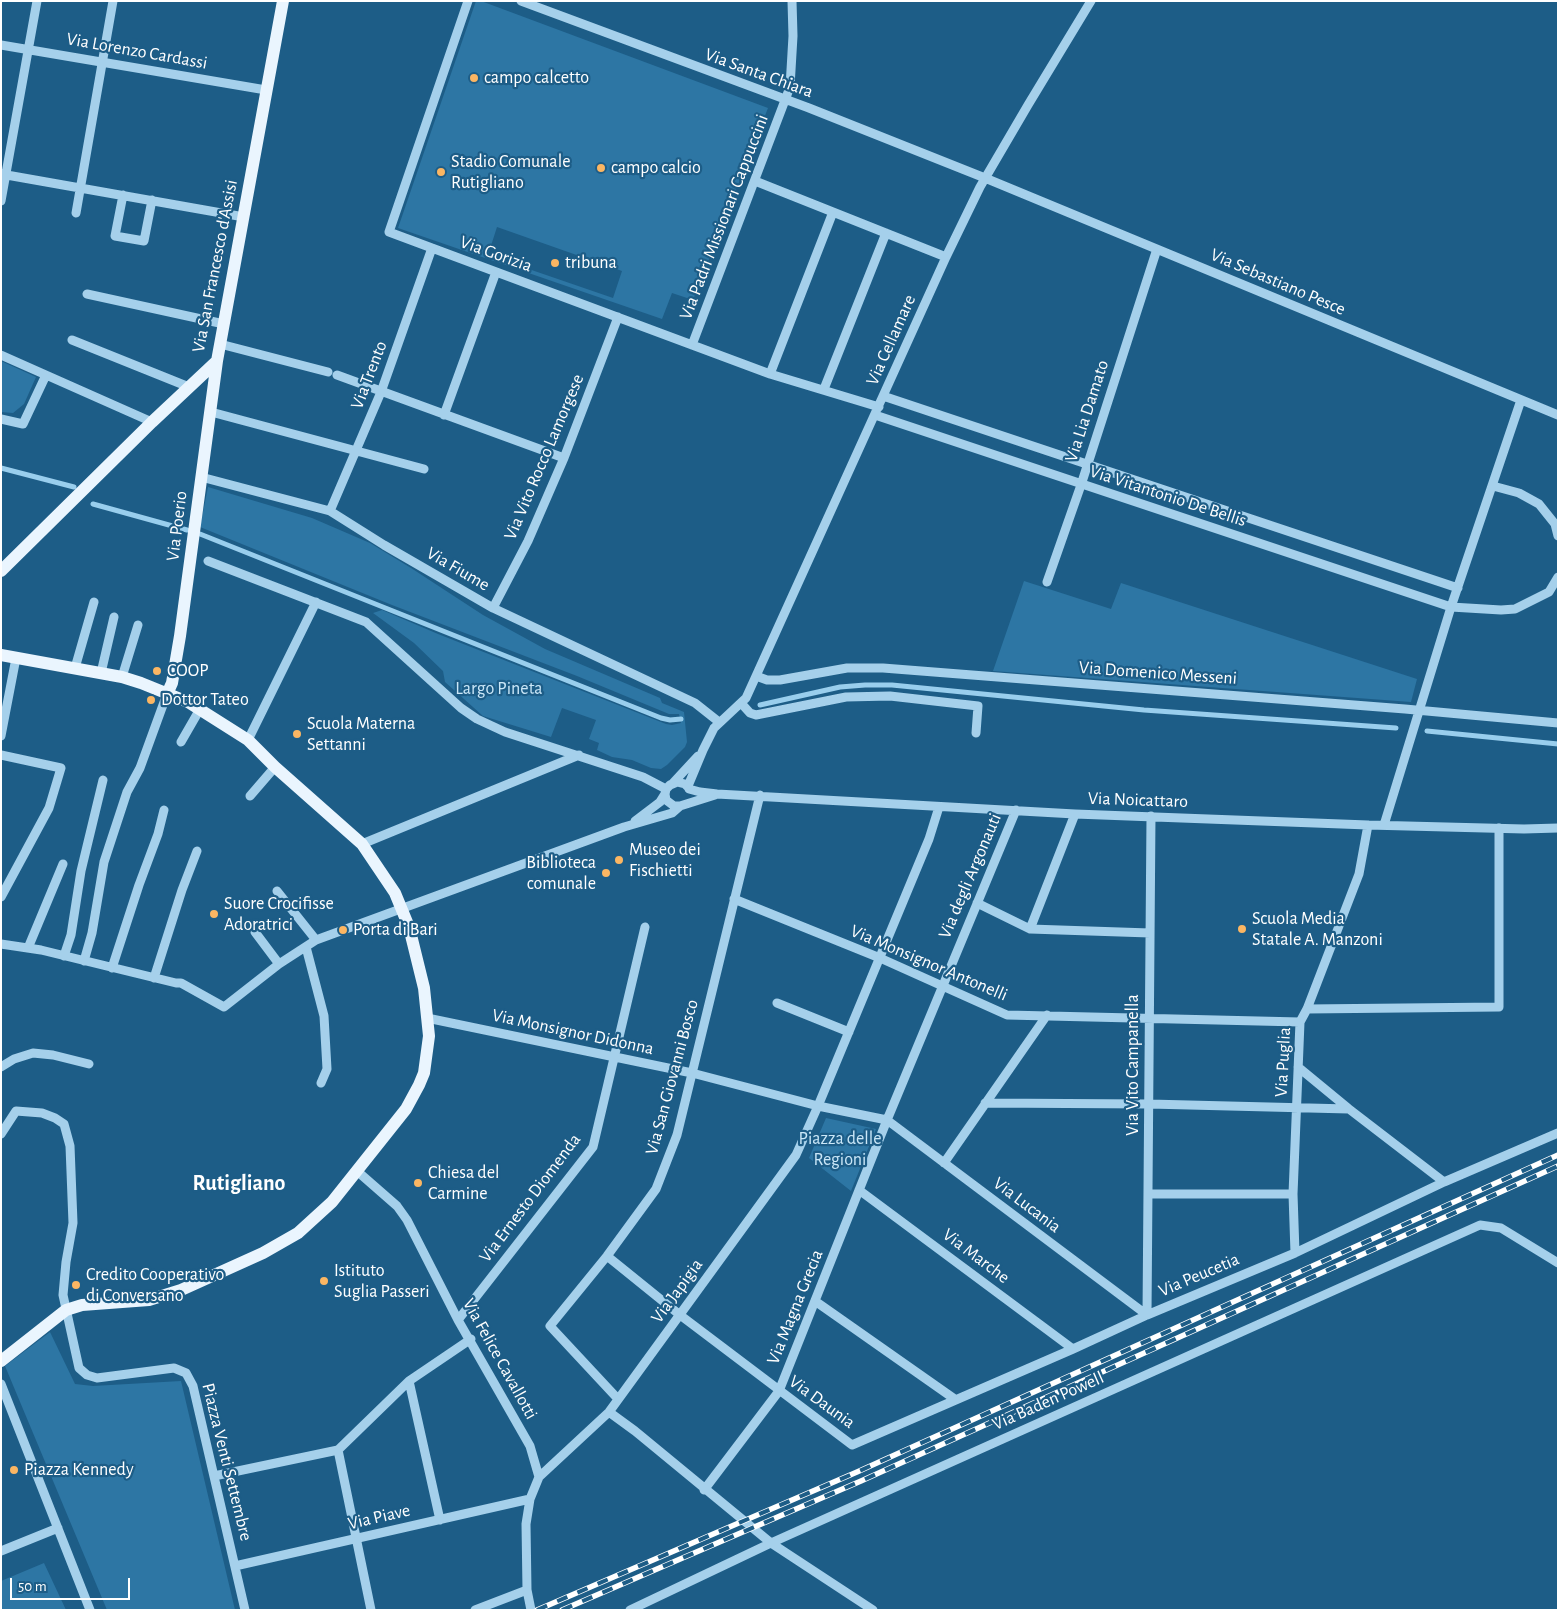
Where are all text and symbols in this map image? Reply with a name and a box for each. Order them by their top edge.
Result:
street label: Via Lorenzo Cardassi [65,28,209,74]
street label: Via Santa Chiara [702,43,816,103]
place label: campo calcetto [484,67,589,89]
marker: campo calcetto [468,72,480,84]
street label: Via Padri Missionari Cappuccini [675,111,773,323]
place label: Stadio Comunale Rutigliano [451,151,570,193]
place label: campo calcio [611,157,701,179]
marker: campo calcio [595,162,607,174]
marker: Stadio Comunale Rutigliano [435,166,447,178]
street label: Via San Francesco d'Assisi [188,178,242,354]
street label: Via Gorizia [457,231,535,277]
street label: Via Sebastiano Pesce [1207,244,1349,320]
place label: tribuna [565,252,617,274]
marker: tribuna [549,257,561,269]
street label: Via Cellamare [861,291,921,389]
street label: Via Trento [346,338,392,412]
street label: Via Lia Damato [1060,357,1114,465]
street label: Via Vito Rocco Lamorgese [499,371,589,543]
street label: Via Vitantonio De Bellis [1087,460,1249,532]
street label: Via Poerio [162,490,192,562]
street label: Via Fiume [422,542,494,596]
street label: Via Domenico Messeni [1078,657,1238,689]
place label: COOP [167,660,209,682]
marker: COOP [151,665,163,677]
park label: Largo Pineta [455,678,543,700]
place label: Dottor Tateo [161,689,249,711]
marker: Dottor Tateo [145,694,157,706]
place label: Scuola Materna Settanni [307,713,415,756]
marker: Scuola Materna Settanni [291,728,303,740]
street label: Via Noicattaro [1088,787,1188,813]
street label: Via degli Argonauti [934,810,1006,942]
place label: Museo dei Fischietti [629,839,701,882]
place label: Biblioteca comunale [526,852,596,894]
marker: Museo dei Fischietti [613,854,625,866]
marker: Biblioteca comunale [600,867,612,879]
place label: Suore Crocifisse Adoratrici [224,893,334,936]
marker: Suore Crocifisse Adoratrici [208,908,220,920]
place label: Scuola Media Statale A. Manzoni [1252,908,1383,951]
place label: Porta di Bari [353,919,438,941]
street label: Via Monsignor Antonelli [847,920,1011,1006]
marker: Scuola Media Statale A. Manzoni [1236,923,1248,935]
marker: Porta di Bari [337,924,349,936]
street label: Via Vito Campanella [1122,994,1144,1136]
street label: Via San Giovanni Bosco [641,997,703,1157]
street label: Via Monsignor Didonna [490,1004,656,1060]
street label: Via Puglia [1270,1026,1296,1098]
park label: Piazza delle Regioni [799,1128,881,1170]
street label: Via Ernesto Diomenda [474,1129,586,1267]
place label: Chiesa del Carmine [428,1162,499,1204]
district label: Rutigliano [193,1170,285,1196]
street label: Via Lucania [989,1173,1065,1237]
marker: Chiesa del Carmine [412,1177,424,1189]
street label: Via Marche [938,1224,1014,1288]
street label: Via Magna Grecia [762,1247,828,1367]
street label: Via Peucetia [1155,1248,1243,1302]
street label: Via Japigia [646,1255,708,1327]
place label: Istituto Suglia Passeri [334,1260,430,1302]
place label: Credito Cooperativo di Conversano [86,1264,224,1306]
marker: Istituto Suglia Passeri [318,1275,330,1287]
marker: Credito Cooperativo di Conversano [70,1279,82,1291]
street label: Via Felice Cavallotti [458,1295,542,1423]
street label: Via Baden Powell [989,1367,1107,1435]
street label: Via Daunia [785,1371,859,1433]
street label: Piazza Venti Settembre [197,1381,257,1543]
place label: Piazza Kennedy [24,1459,134,1481]
marker: Piazza Kennedy [8,1464,20,1476]
street label: Via Piave [346,1499,412,1535]
scale bar [12,1568,132,1600]
text: 50 m [18,1579,47,1594]

